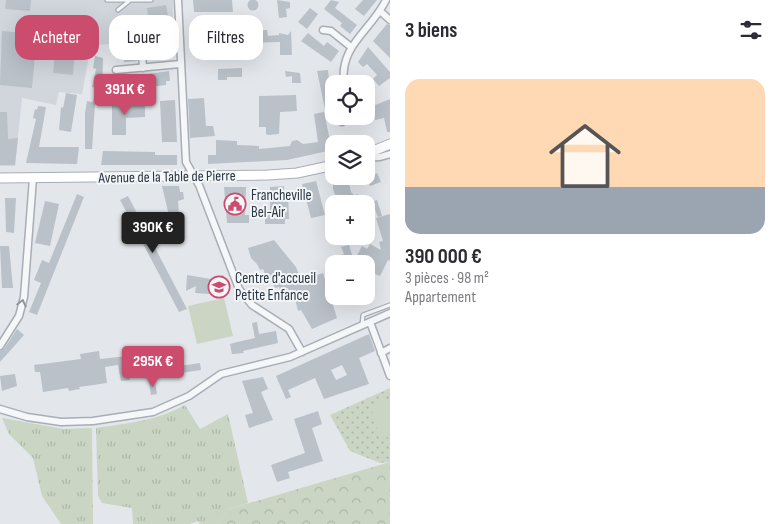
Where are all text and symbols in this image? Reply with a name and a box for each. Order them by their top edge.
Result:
chip: Acheter [15,15,99,60]
chip: Louer [109,15,179,60]
chip: Filtres [189,15,263,60]
icon: filters [737,16,765,44]
text: 3 biens [405,18,457,43]
pin: 391K € [84,74,166,116]
map controls [325,75,375,305]
button: locate [325,75,375,125]
text: 391K € [105,80,145,99]
icon: home [540,111,630,201]
button: layers [325,135,375,185]
street label: Avenue de la Table de Pierre [97,166,236,188]
place label: Francheville Bel-Air [251,186,311,222]
public building icon: Francheville Bel-Air [223,192,247,216]
button: + [325,195,375,245]
pin: 390K € [112,212,194,254]
text: 390K € [133,218,173,237]
text: 390 000 € [405,244,482,269]
button: − [325,255,375,305]
place label: Centre d'accueil Petite Enfance [235,269,316,305]
text: 3 pièces · 98 m² [405,269,489,288]
school or university icon: Centre d'accueil Petite Enfance [207,275,231,299]
text: Appartement [405,288,476,307]
one-way arrow [16,298,27,307]
pin: 295K € [112,346,194,388]
text: 295K € [133,352,173,371]

